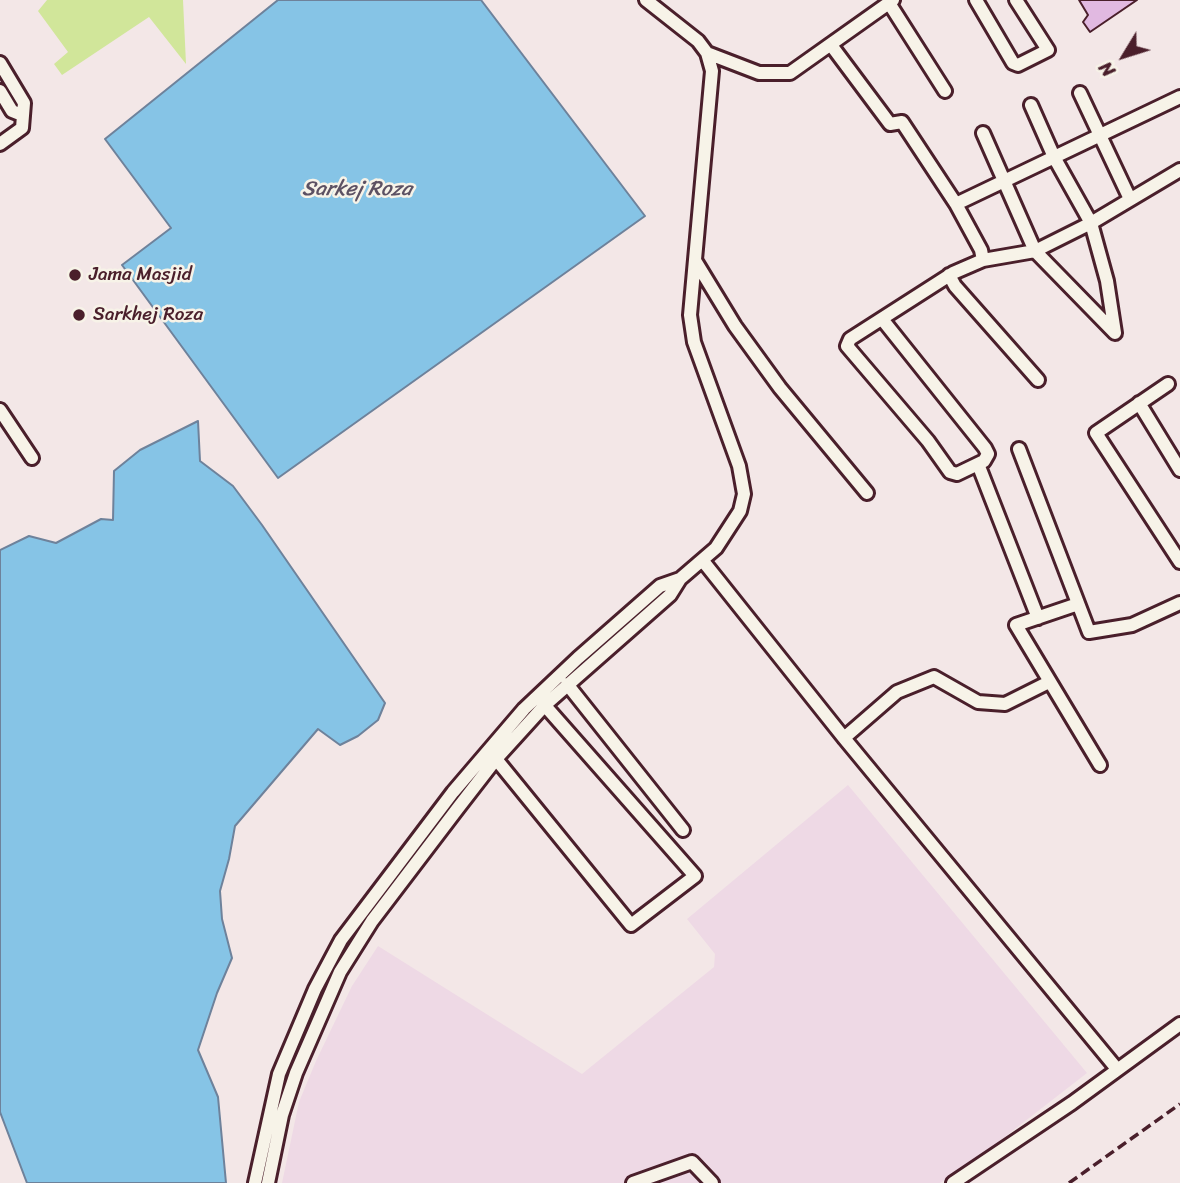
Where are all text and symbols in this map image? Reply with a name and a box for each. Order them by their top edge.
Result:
north arrow [1089,21,1159,91]
text: N [1090,54,1124,85]
water label: Sarkej Roza [302,177,412,203]
place label: Jama Masjid [89,264,192,286]
marker: Jama Masjid [67,267,83,283]
place label: Sarkhej Roza [93,304,203,326]
marker: Sarkhej Roza [71,307,87,323]

